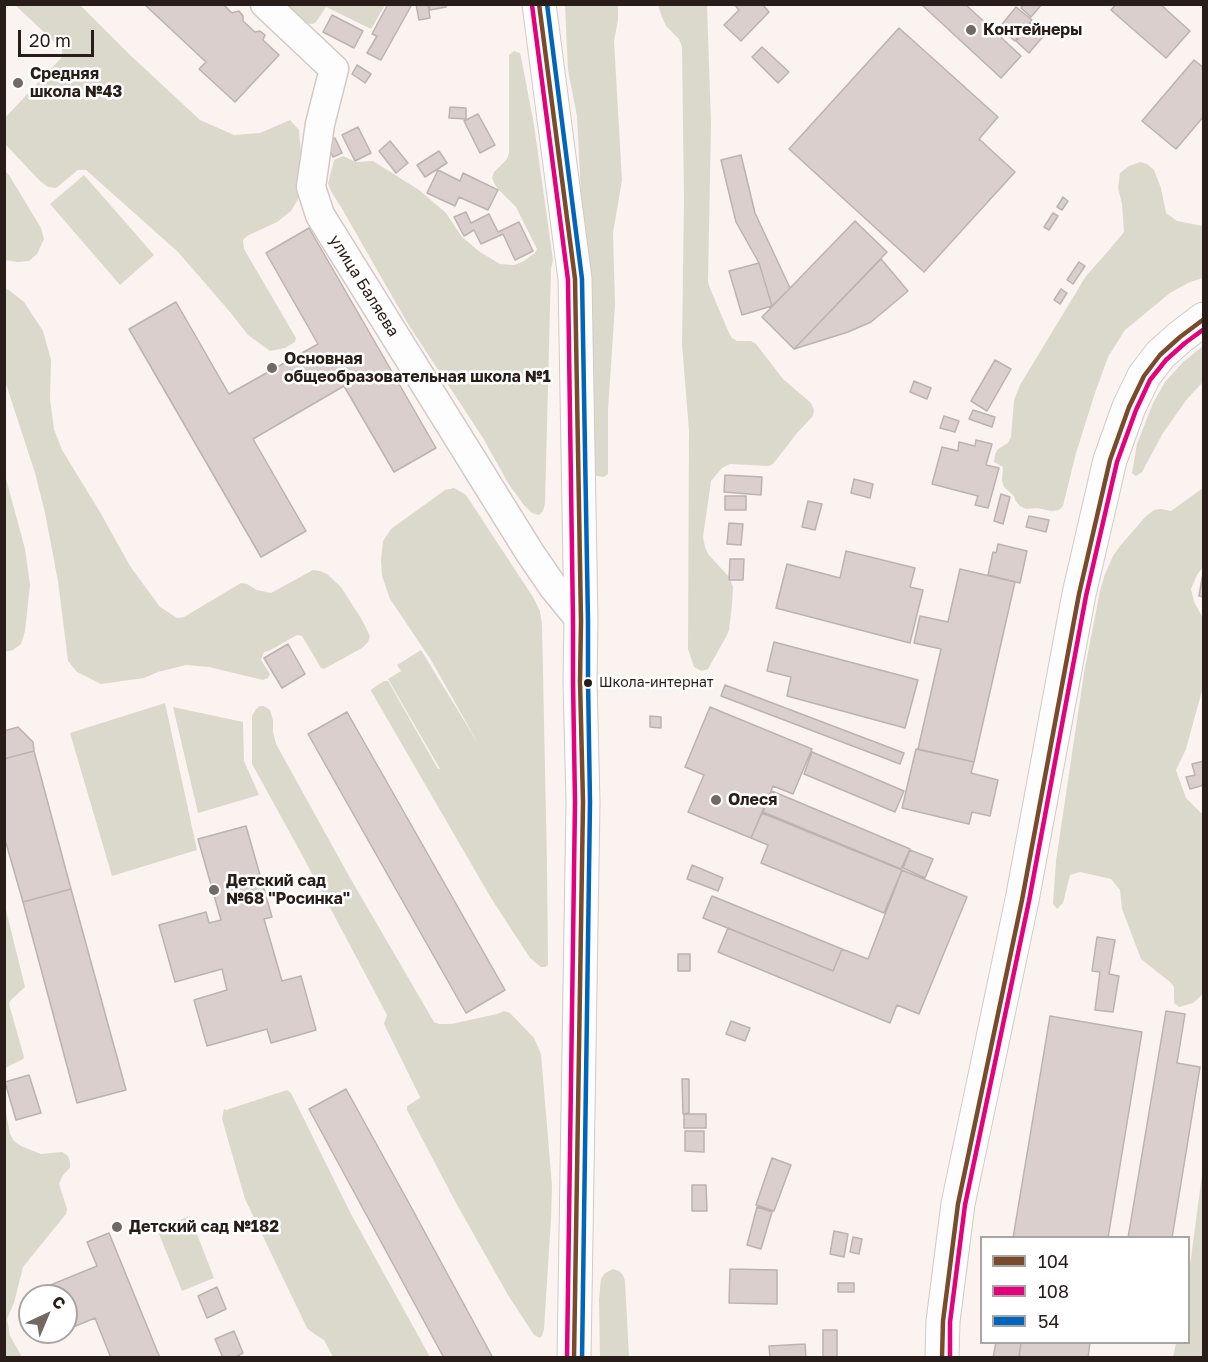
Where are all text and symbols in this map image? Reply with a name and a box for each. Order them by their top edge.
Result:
scale bar [21,18,98,56]
place label: Контейнеры [983,20,1082,40]
marker: Контейнеры [964,23,978,37]
text: 20 m [29,29,71,51]
place label: Средняя школа №43 [30,64,122,102]
marker: Средняя школа №43 [11,76,25,90]
street label: улица Баляева [325,232,403,340]
place label: Основная общеобразовательная школа №1 [284,349,551,387]
marker: Основная общеобразовательная школа №1 [265,361,279,375]
place label: Школа-интернат [599,675,714,691]
marker: Школа-интернат [582,677,594,689]
place label: Олеся [728,790,777,810]
marker: Олеся [709,793,723,807]
place label: Детский сад №68 "Росинка" [226,871,350,909]
marker: Детский сад №68 "Росинка" [207,883,221,897]
place label: Детский сад №182 [129,1217,279,1237]
marker: Детский сад №182 [110,1220,124,1234]
legend [980,1236,1190,1344]
text: 104 [1038,1250,1069,1272]
text: 108 [1038,1280,1069,1302]
north arrow [18,1284,78,1344]
text: С [48,1291,70,1314]
text: 54 [1038,1310,1059,1332]

